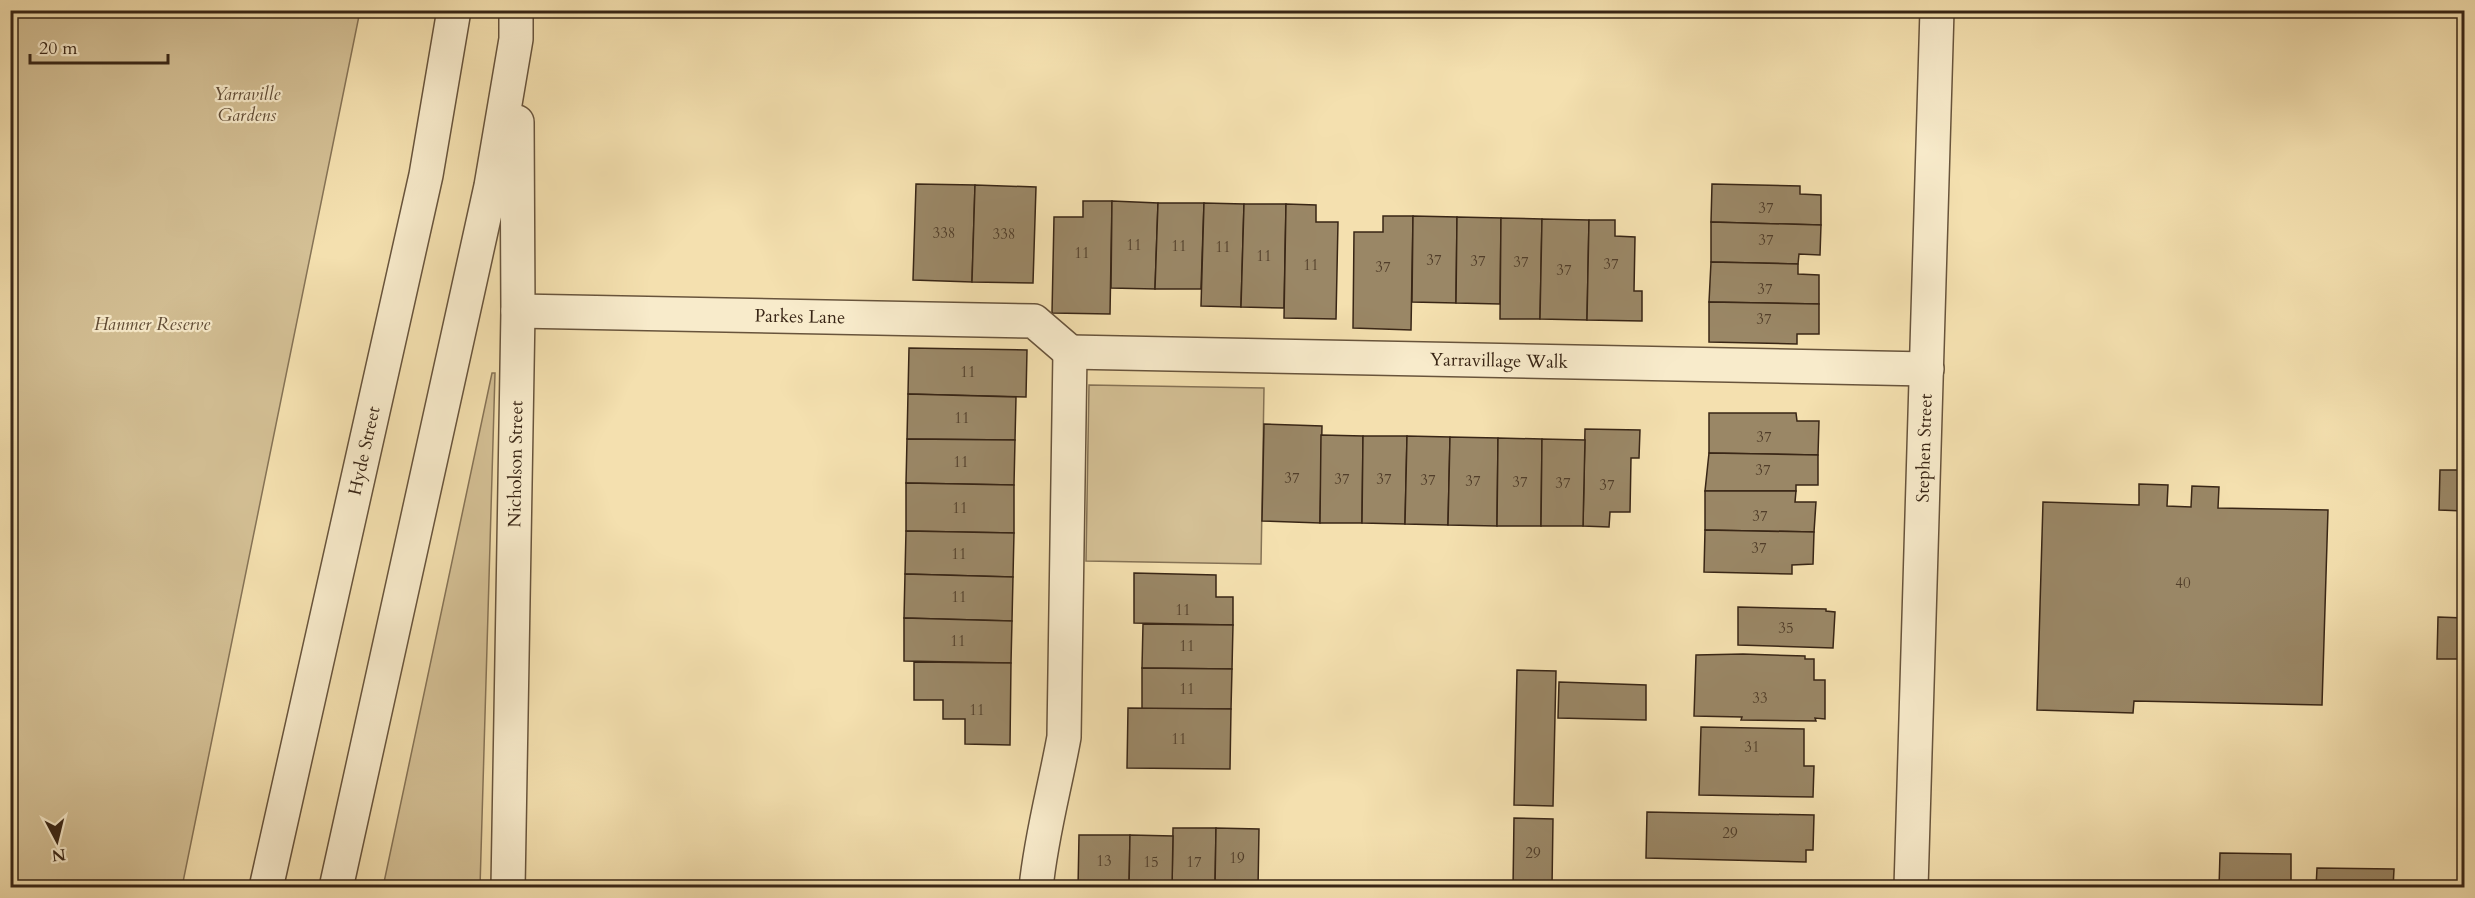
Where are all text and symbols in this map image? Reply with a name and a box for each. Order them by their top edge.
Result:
scale bar [30,27,168,65]
text: 20 m [39,36,78,61]
park label: Yarraville Gardens [214,82,281,128]
house number: 37 [1758,198,1774,218]
house number: 338 [932,223,956,243]
house number: 338 [992,224,1016,244]
house number: 37 [1758,230,1774,250]
house number: 11 [1126,235,1142,255]
house number: 11 [1171,236,1187,256]
house number: 11 [1215,237,1231,257]
house number: 11 [1074,243,1090,263]
house number: 11 [1256,246,1272,266]
house number: 37 [1426,250,1442,270]
house number: 37 [1470,251,1486,271]
house number: 37 [1513,252,1529,272]
house number: 37 [1603,254,1619,274]
house number: 11 [1303,255,1319,275]
house number: 37 [1375,257,1391,277]
house number: 37 [1556,260,1572,280]
house number: 37 [1757,279,1773,299]
street label: Parkes Lane [754,303,846,330]
house number: 37 [1756,309,1772,329]
park label: Hanmer Reserve [94,312,211,337]
street label: Yarravillage Walk [1430,347,1569,374]
house number: 11 [960,362,976,382]
street label: Stephen Street [1910,393,1938,503]
street label: Nicholson Street [502,400,529,528]
street label: Hyde Street [342,404,386,498]
house number: 11 [954,408,970,428]
house number: 37 [1756,427,1772,447]
house number: 11 [953,452,969,472]
house number: 37 [1755,460,1771,480]
house number: 37 [1284,468,1300,488]
house number: 37 [1334,469,1350,489]
house number: 37 [1376,469,1392,489]
house number: 37 [1420,470,1436,490]
house number: 37 [1465,471,1481,491]
house number: 37 [1512,472,1528,492]
house number: 37 [1555,473,1571,493]
house number: 37 [1599,475,1615,495]
house number: 11 [952,498,968,518]
house number: 37 [1752,506,1768,526]
house number: 37 [1751,538,1767,558]
house number: 11 [951,544,967,564]
house number: 40 [2175,573,2191,593]
house number: 11 [951,587,967,607]
house number: 11 [1175,600,1191,620]
house number: 35 [1778,618,1794,638]
house number: 11 [950,631,966,651]
house number: 11 [1179,636,1195,656]
house number: 11 [1179,679,1195,699]
house number: 33 [1752,688,1768,708]
house number: 11 [969,700,985,720]
house number: 11 [1171,729,1187,749]
house number: 31 [1744,737,1760,757]
north arrow [27,811,87,871]
house number: 29 [1722,823,1738,843]
text: N [50,843,67,867]
house number: 29 [1525,843,1541,863]
house number: 19 [1229,848,1245,868]
house number: 13 [1096,851,1112,871]
house number: 15 [1143,852,1159,872]
house number: 17 [1186,852,1202,872]

